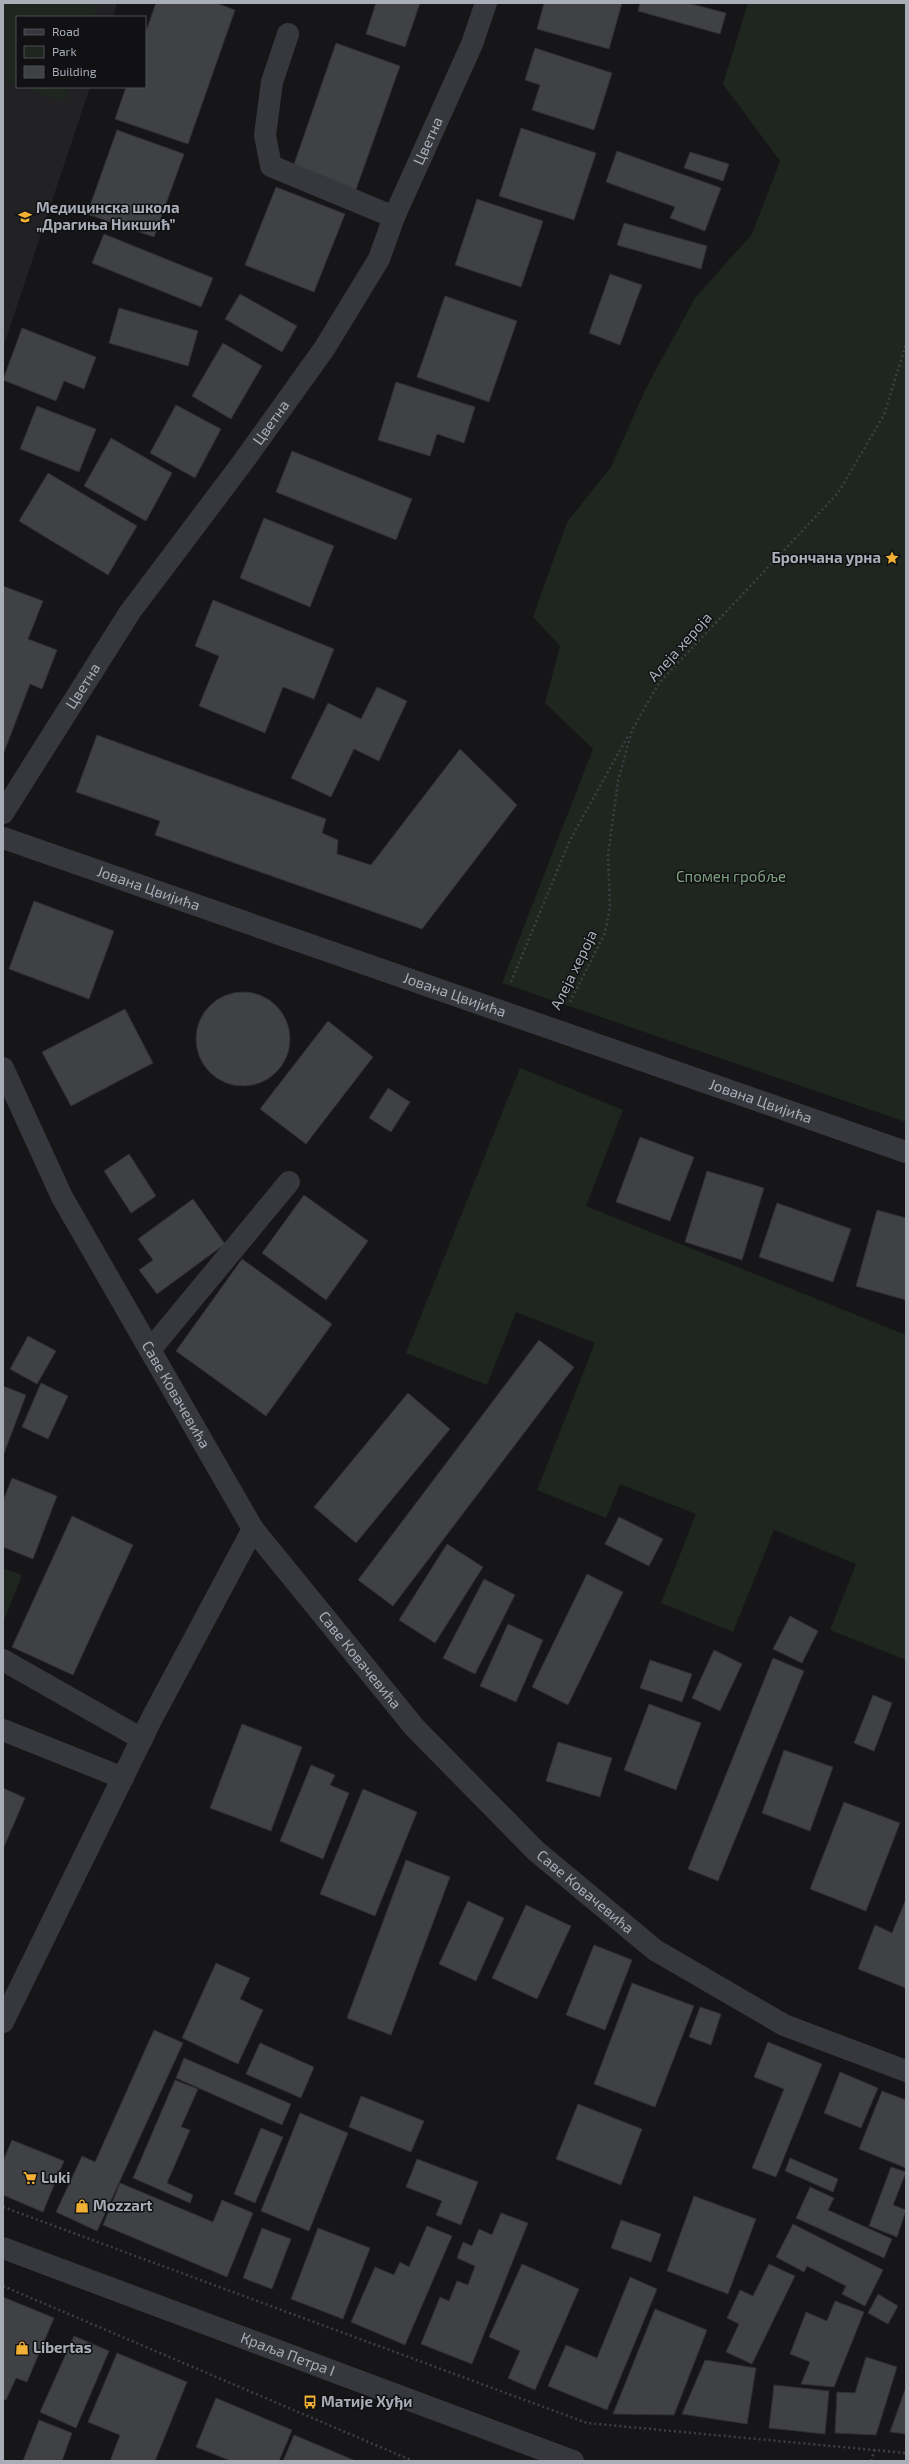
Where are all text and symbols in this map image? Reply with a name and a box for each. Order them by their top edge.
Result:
legend [16,16,146,88]
text: Road [52,24,80,38]
text: Park [52,44,77,58]
text: Building [52,64,97,78]
street label: Цветна [409,114,446,168]
place label: Медицинска школа „Драгиња Никшић” [36,198,180,233]
school or university icon: Медицинска школа „Драгиња Никшић” [17,209,33,225]
street label: Цветна [248,396,293,448]
place label: Брончана урна [771,548,881,566]
place icon: Брончана урна [884,550,900,566]
street label: Алеја хероја [644,608,716,685]
street label: Цветна [61,659,103,712]
street label: Јована Цвијића [95,861,203,914]
park label: Спомен гробље [676,867,786,885]
street label: Алеја хероја [546,927,601,1013]
street label: Јована Цвијића [401,968,509,1020]
street label: Јована Цвијића [707,1074,815,1127]
street label: Саве Ковачевића [139,1337,215,1451]
street label: Саве Ковачевића [315,1607,406,1712]
street label: Саве Ковачевића [534,1846,638,1937]
place label: Luki [41,2168,70,2186]
supermarket icon: Luki [22,2170,38,2186]
place label: Mozzart [93,2196,152,2214]
shop icon: Mozzart [74,2198,90,2214]
street label: Краља Петра I [238,2328,338,2379]
place label: Libertas [33,2338,92,2356]
shop icon: Libertas [14,2340,30,2356]
place label: Матије Хуђи [321,2392,412,2411]
bus stop icon: Матије Хуђи [302,2394,318,2410]

